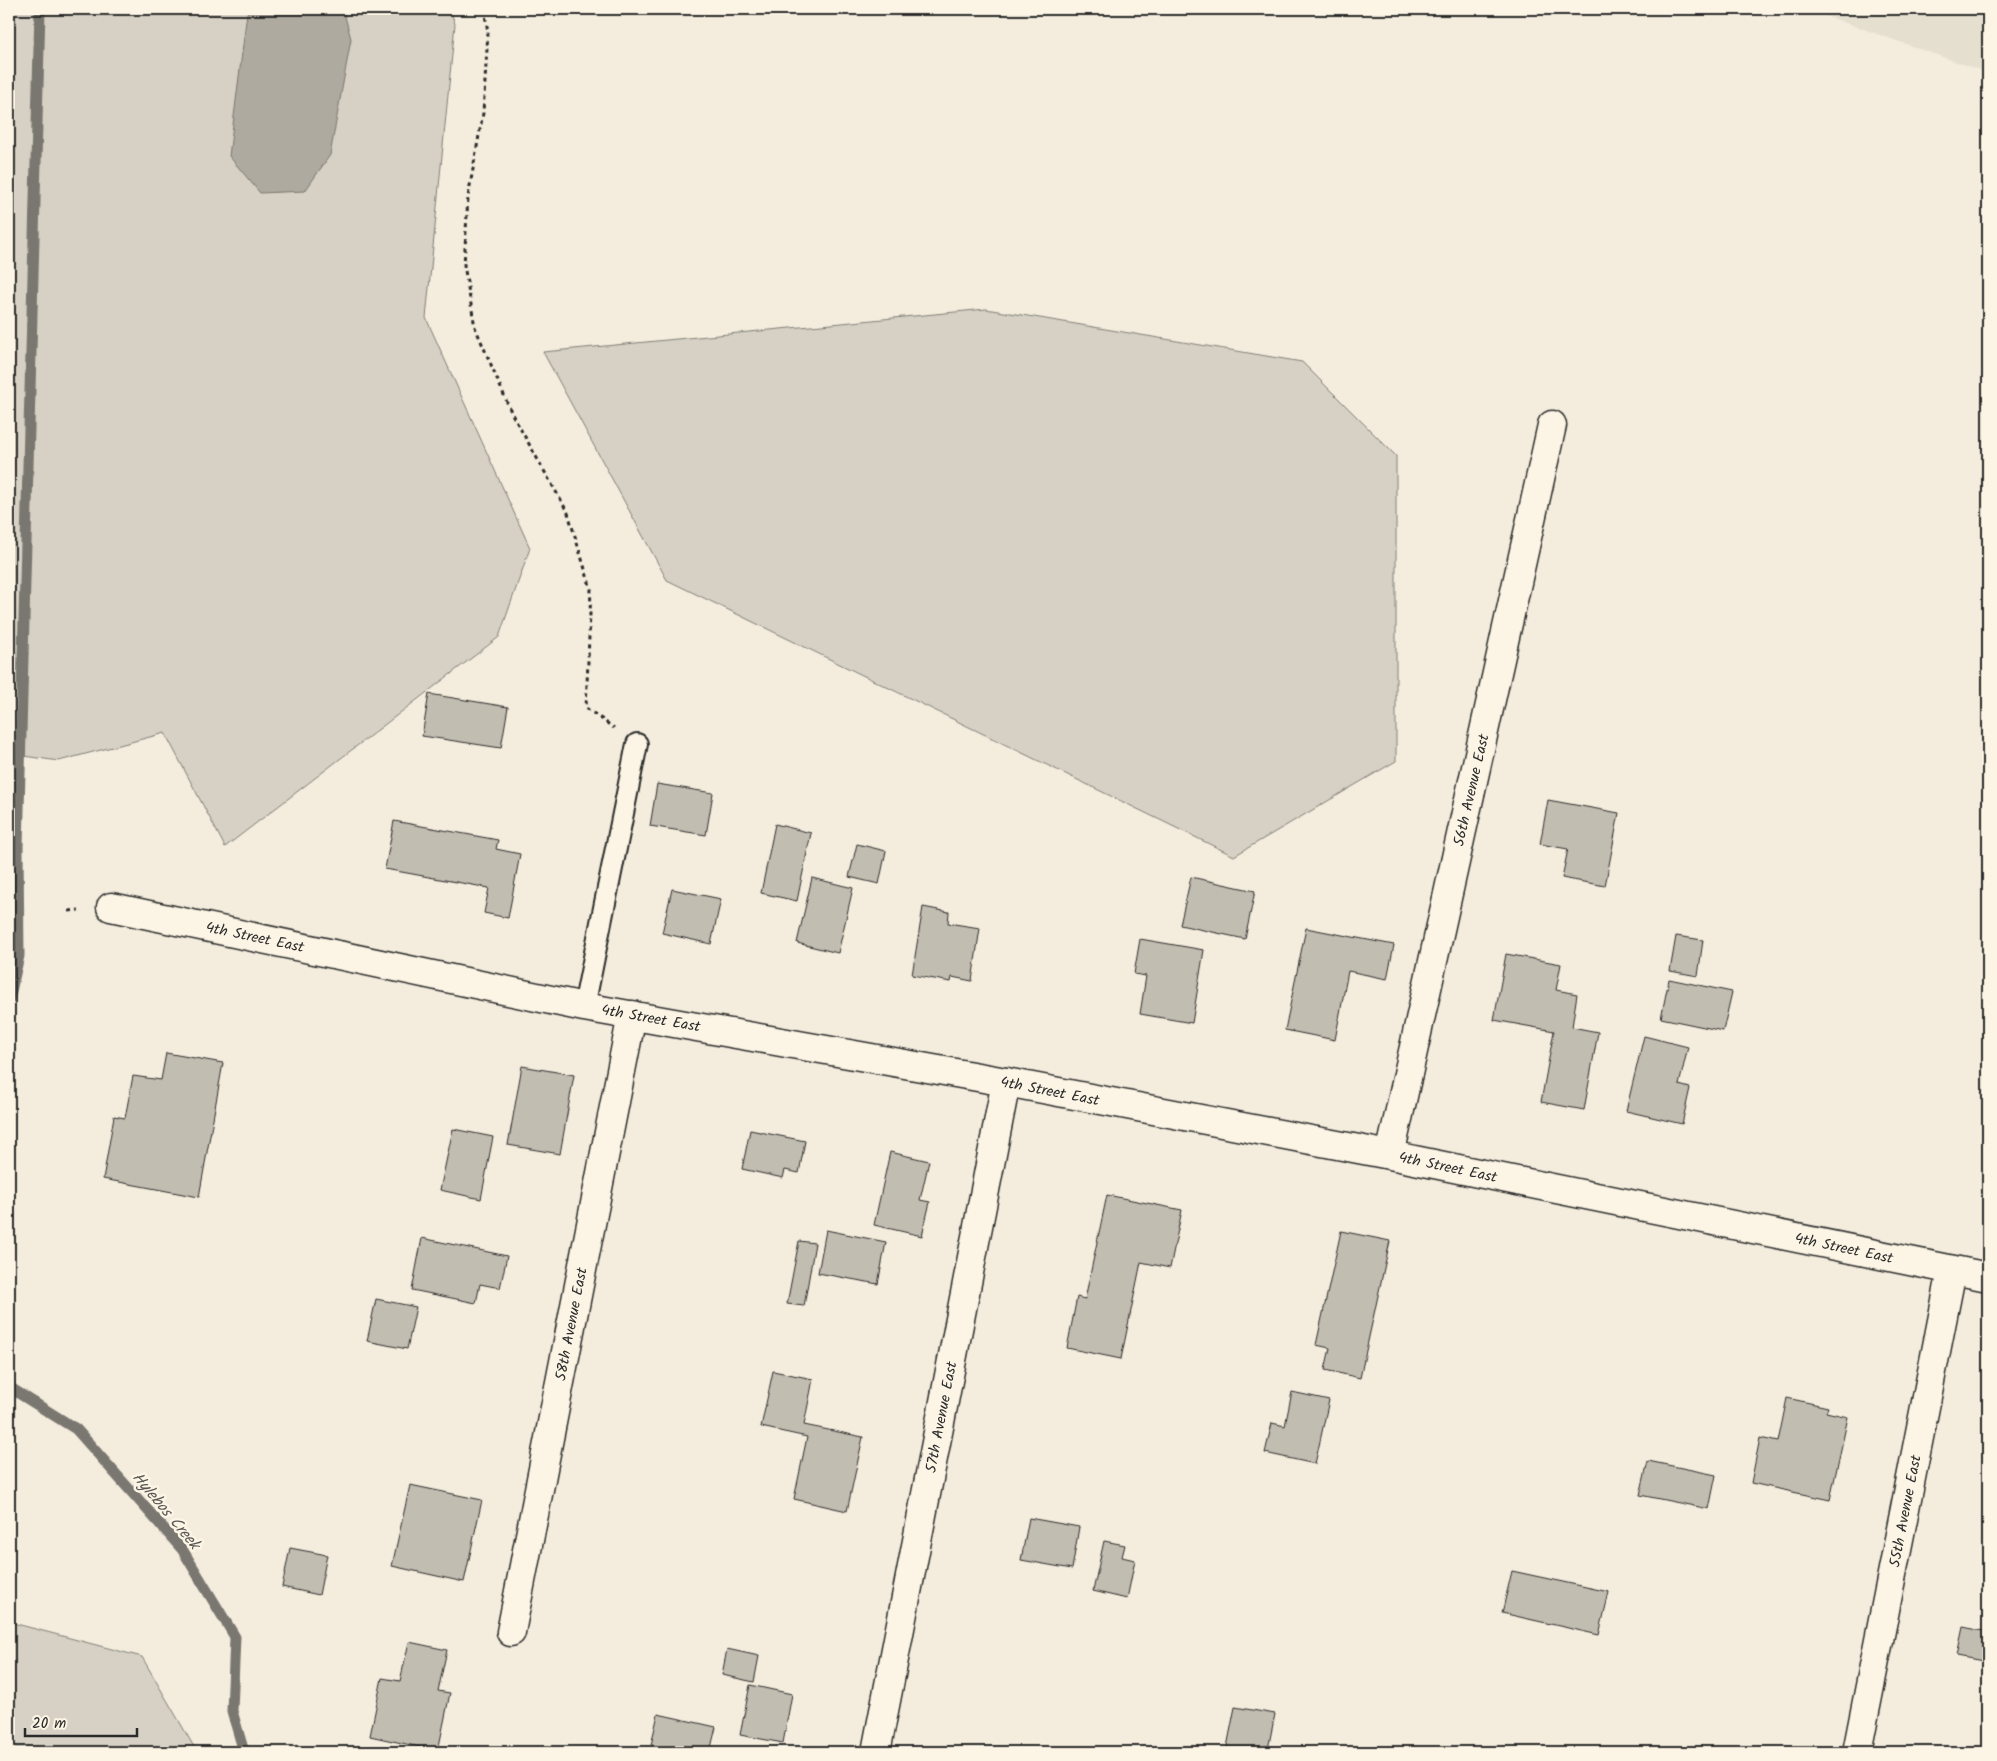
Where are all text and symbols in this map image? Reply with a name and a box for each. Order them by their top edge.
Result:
street label: 56th Avenue East [1447,732,1497,849]
street label: 4th Street East [203,916,306,960]
street label: 4th Street East [599,998,702,1040]
street label: 4th Street East [998,1071,1101,1113]
street label: 4th Street East [1396,1146,1499,1190]
street label: 4th Street East [1792,1227,1895,1271]
street label: 58th Avenue East [549,1265,595,1383]
street label: 57th Avenue East [919,1359,965,1475]
street label: 55th Avenue East [1883,1453,1929,1570]
water label: Hylebos Creek [126,1467,208,1557]
scale bar [25,1706,138,1738]
text: 20 m [32,1712,66,1736]

